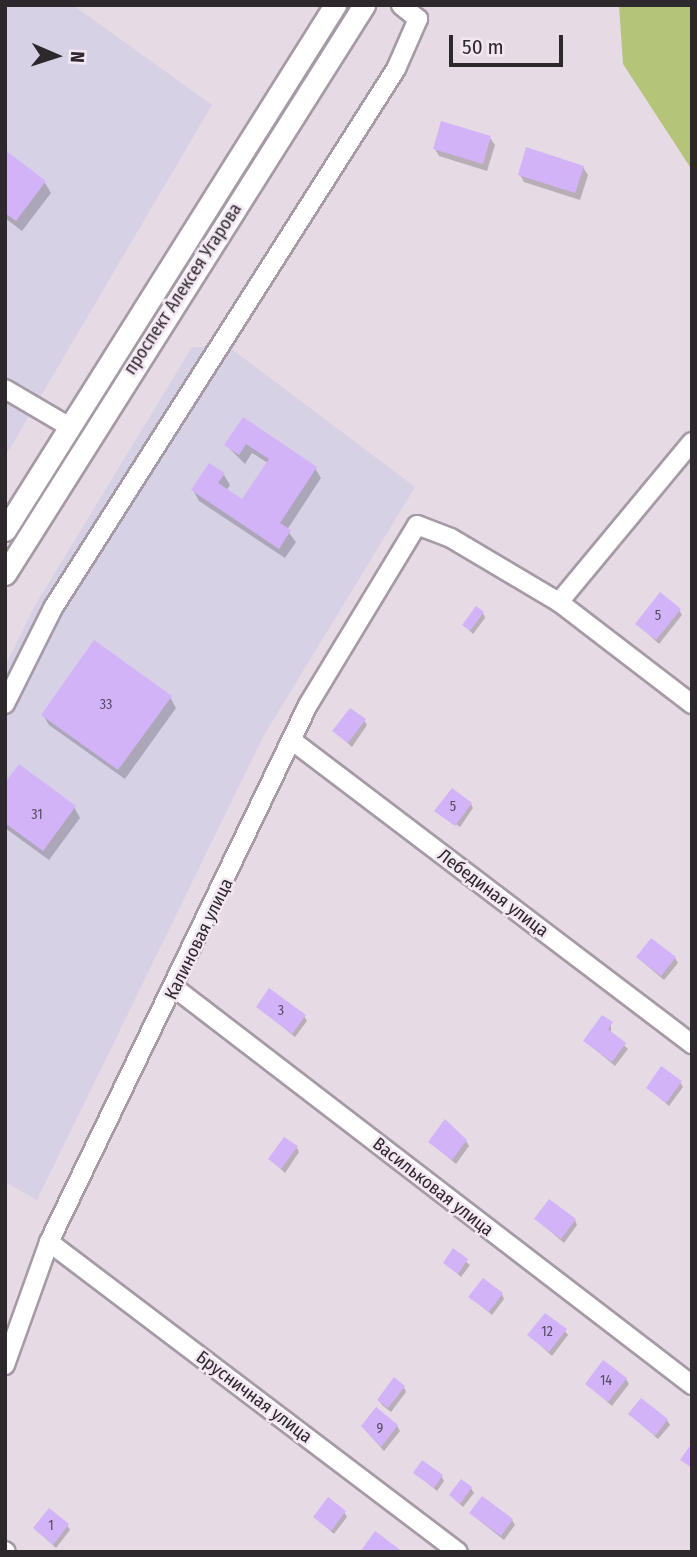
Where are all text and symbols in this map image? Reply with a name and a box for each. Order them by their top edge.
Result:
north arrow [21,21,91,91]
scale bar [452,21,566,65]
text: 50 m [462,34,504,60]
text: N [66,51,89,63]
street label: проспект Алексея Угарова [120,199,246,379]
house number: 5 [655,608,661,624]
house number: 33 [100,697,112,713]
house number: 5 [450,799,456,815]
house number: 31 [31,807,43,823]
street label: Лебединая улица [433,844,553,942]
street label: Калиновая улица [160,875,238,1003]
house number: 3 [278,1003,284,1019]
street label: Васильковая улица [368,1133,498,1241]
house number: 12 [541,1324,553,1340]
street label: Брусничная улица [192,1346,316,1448]
house number: 14 [600,1373,612,1389]
house number: 9 [377,1421,383,1437]
house number: 1 [48,1518,54,1534]

